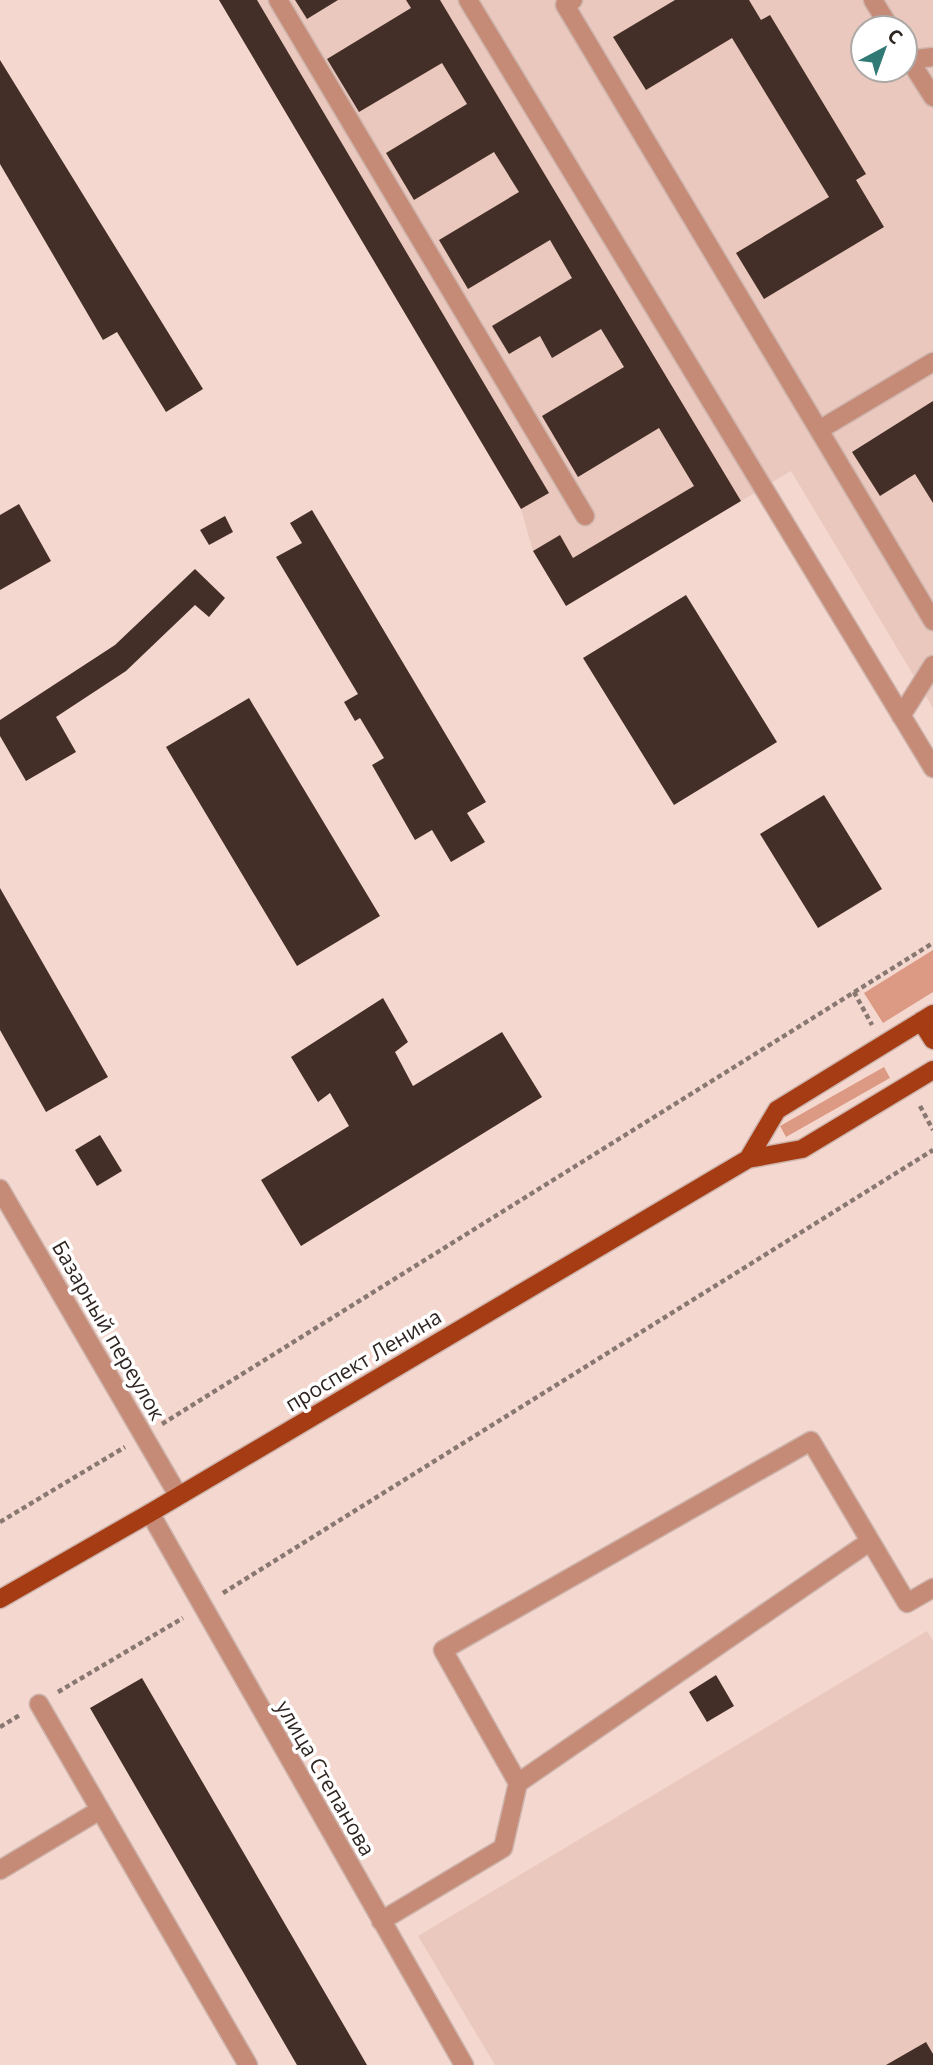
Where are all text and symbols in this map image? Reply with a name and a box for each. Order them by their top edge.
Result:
north arrow [849,14,919,84]
text: С [882,22,908,50]
street label: Базарный переулок [46,1235,172,1425]
street label: проспект Ленина [280,1302,446,1418]
street label: улица Степанова [270,1695,382,1861]

